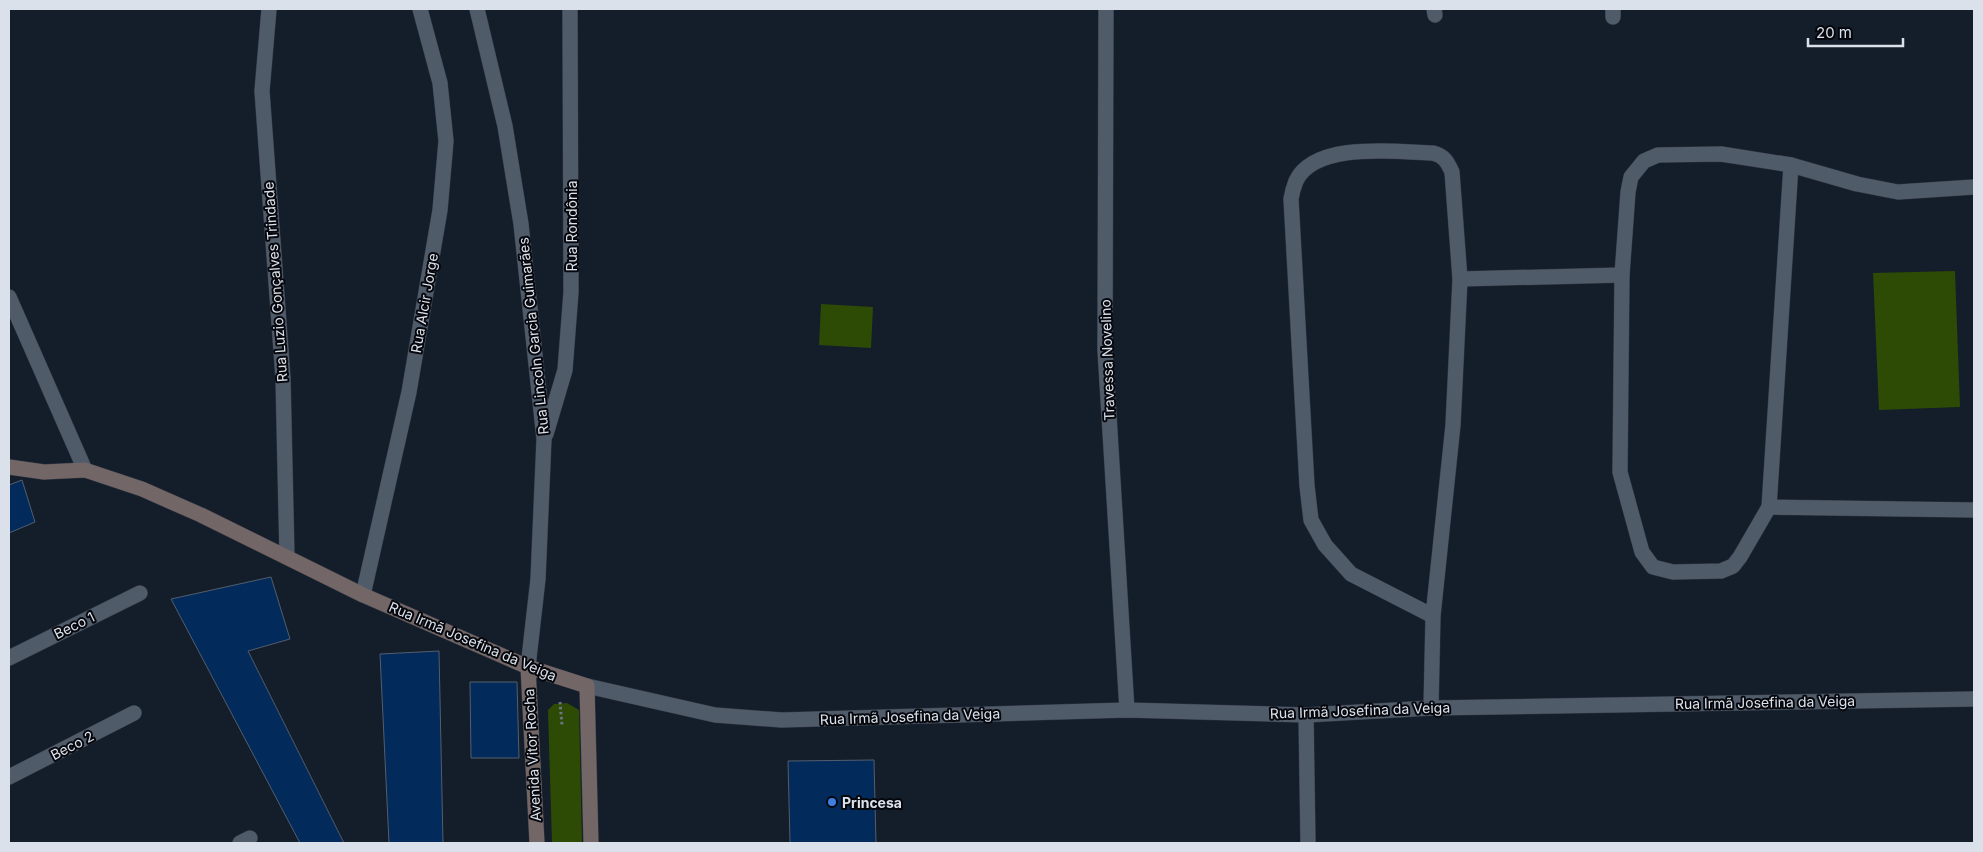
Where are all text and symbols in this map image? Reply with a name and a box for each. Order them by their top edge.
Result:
scale bar [1808,15,1903,47]
text: 20 m [1816,23,1852,42]
street label: Rua Rondônia [563,180,580,272]
street label: Rua Luzio Gonçalves Trindade [260,181,290,383]
street label: Rua Lincoln Garcia Guimarães [514,237,552,435]
street label: Rua Alcir Jorge [407,252,441,354]
street label: Travessa Novelino [1096,299,1118,421]
street label: Rua Irmã Josefina da Veiga [387,598,559,684]
street label: Beco 1 [51,608,97,642]
street label: Avenida Vitor Rocha [520,688,544,822]
street label: Rua Irmã Josefina da Veiga [1675,692,1855,712]
street label: Rua Irmã Josefina da Veiga [1270,698,1450,722]
street label: Rua Irmã Josefina da Veiga [820,704,1000,728]
street label: Beco 2 [48,727,96,763]
place label: Princesa [842,794,902,811]
marker: Princesa [826,796,838,808]

